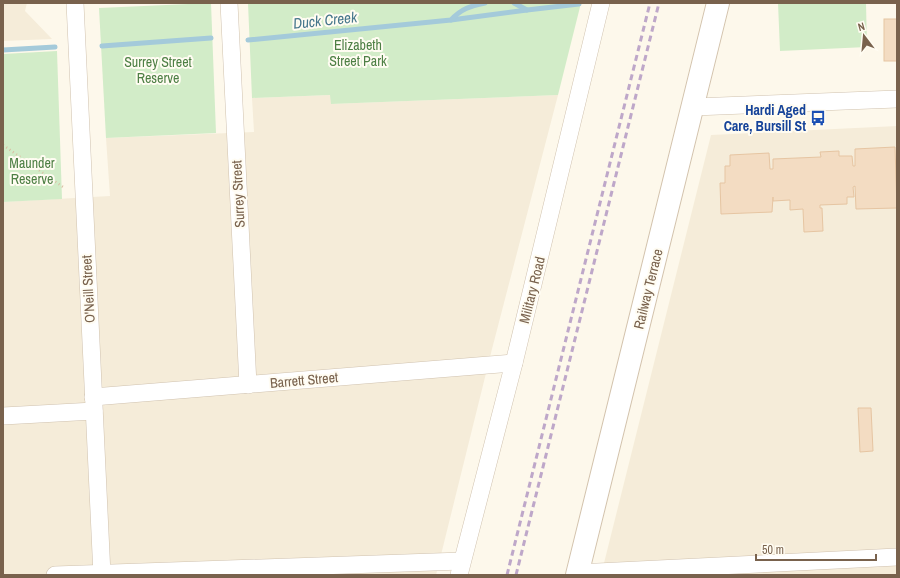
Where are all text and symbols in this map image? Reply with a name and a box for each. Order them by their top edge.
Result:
water label: Duck Creek [292,6,359,34]
north arrow [844,16,884,56]
text: N [856,19,866,34]
park label: Elizabeth Street Park [329,36,387,70]
park label: Surrey Street Reserve [124,53,192,87]
place label: Hardi Aged Care, Bursill St [724,101,806,135]
bus stop icon: Hardi Aged Care, Bursill St [809,109,827,127]
park label: Maunder Reserve [9,154,55,188]
street label: Surrey Street [227,160,249,228]
street label: Railway Terrace [629,247,667,331]
street label: O'Neill Street [77,255,99,323]
street label: Military Road [515,255,549,325]
street label: Barrett Street [269,368,339,392]
scale bar [756,536,876,562]
text: 50 m [762,542,784,558]

